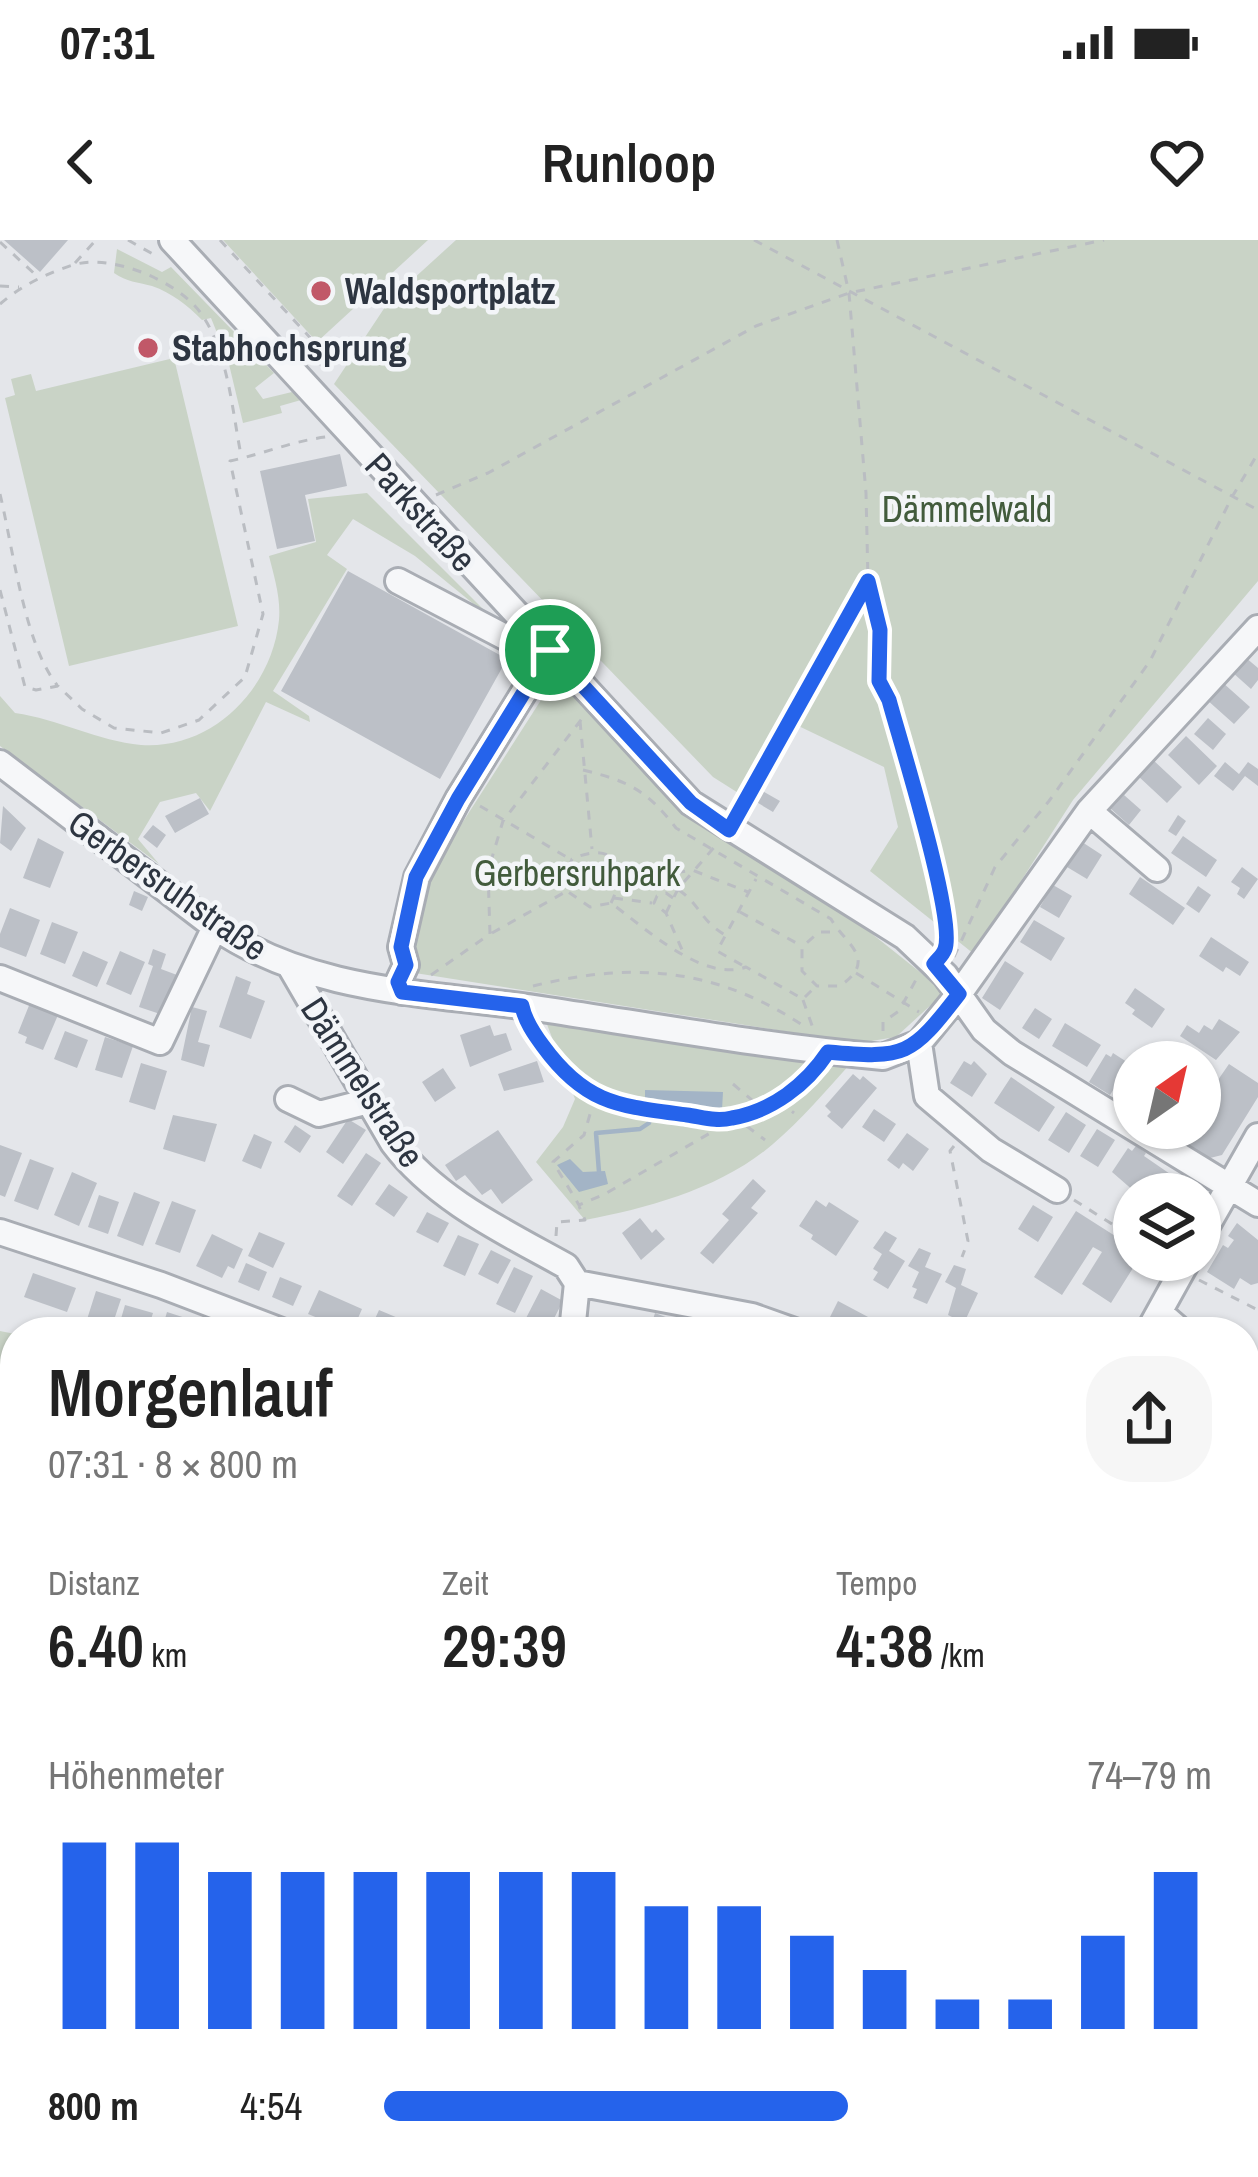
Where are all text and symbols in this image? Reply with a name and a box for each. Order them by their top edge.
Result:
text: 07:31 [60,12,154,73]
text: Runloop [542,126,716,199]
icon: back [48,129,114,195]
icon: heart [1144,129,1210,195]
place label: Waldsportplatz [345,267,556,315]
marker: Waldsportplatz [308,278,334,304]
place label: Stabhochsprung [172,324,407,372]
marker: Stabhochsprung [135,335,161,361]
street label: Parkstraße [355,442,487,582]
park label: Dämmelwald [882,485,1052,533]
pin [499,599,601,701]
icon: arrive [517,617,583,683]
street label: Gerbersruhstraße [59,799,277,971]
park label: Gerbersruhpark [474,849,681,897]
street label: Dämmelstraße [290,988,436,1176]
north arrow [1113,1041,1221,1149]
map controls [1113,1041,1221,1281]
button: layers [1113,1173,1221,1281]
text: Morgenlauf [48,1348,333,1437]
button: share [1086,1356,1212,1482]
text: 07:31 · 8 × 800 m [48,1438,298,1490]
text: Distanz [48,1561,140,1605]
text: Zeit [442,1561,489,1605]
text: Tempo [836,1561,917,1605]
text: 6.40 [48,1605,144,1686]
text: 29:39 [442,1605,567,1686]
text: 4:38 [836,1605,934,1686]
text: km [144,1633,187,1677]
text: /km [934,1633,985,1677]
text: Höhenmeter [48,1749,224,1801]
text: 74–79 m [1088,1749,1212,1801]
text: 800 m [48,2080,139,2132]
text: 4:54 [240,2080,302,2132]

